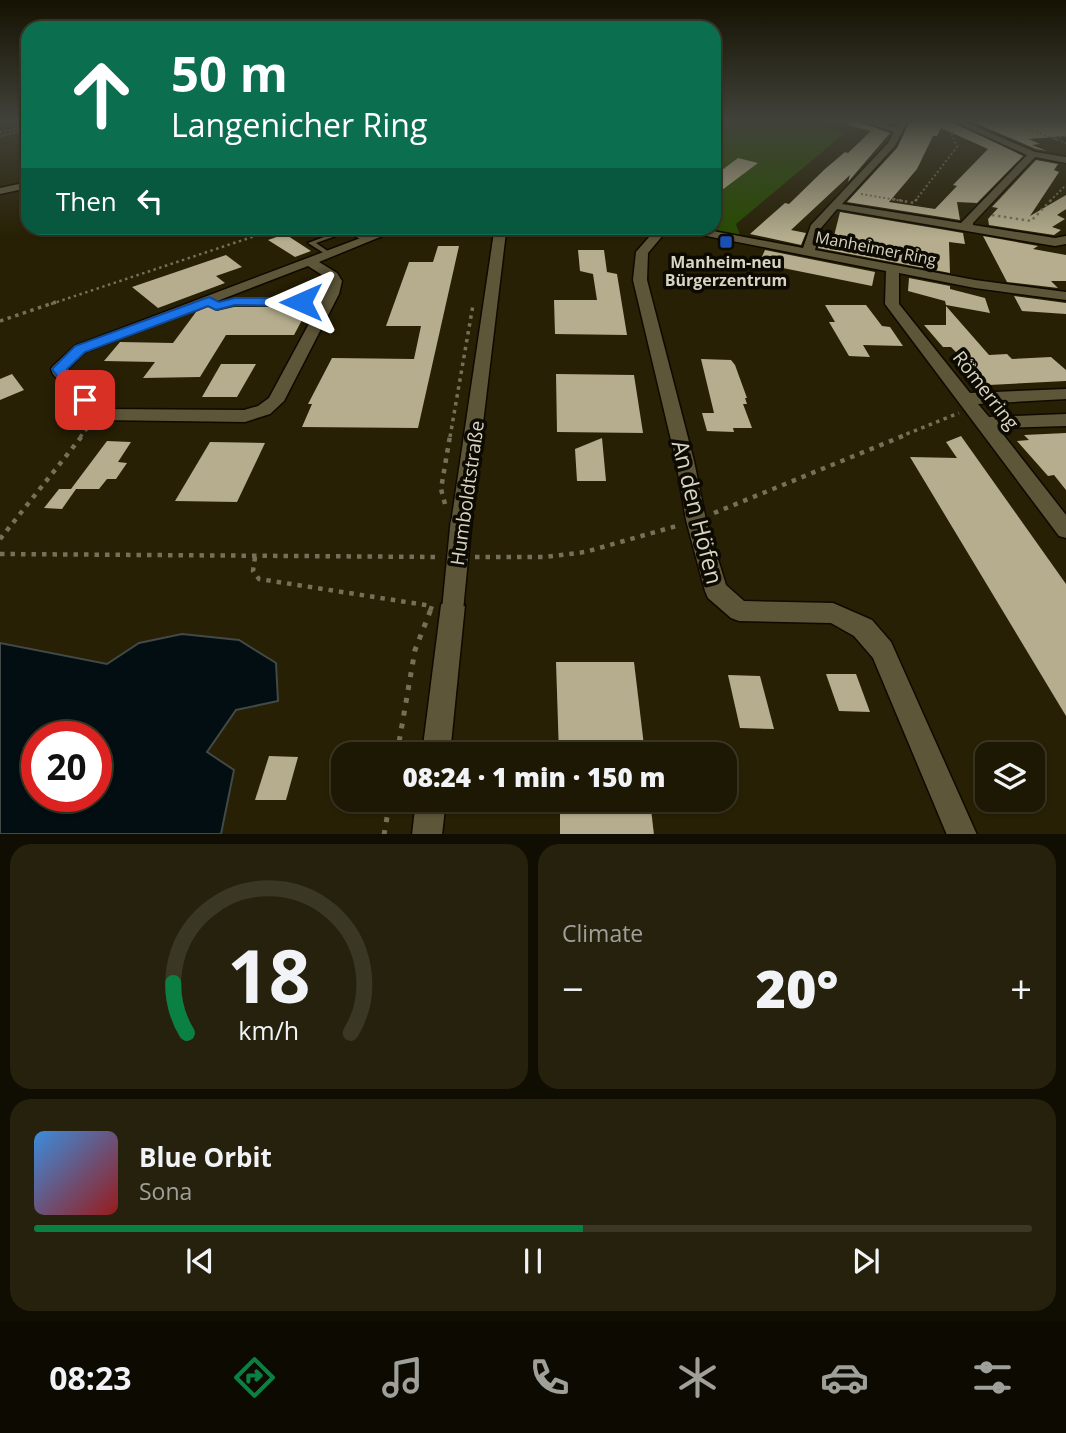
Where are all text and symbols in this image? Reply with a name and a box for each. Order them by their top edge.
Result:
text: 50 m [171,40,288,106]
icon: ahead [56,49,147,140]
text: Langenicher Ring [171,103,427,146]
icon: left [131,182,169,220]
text: Then [56,183,117,219]
street label: Manheimer Ring [814,225,939,271]
marker: Manheim-neu Bürgerzentrum [718,234,734,250]
place label: Manheim-neu Bürgerzentrum [665,251,787,291]
position arrow [264,265,338,339]
street label: Römerring [947,345,1025,435]
pin [55,370,115,430]
icon: arrive [66,381,104,419]
street label: Humboldtstraße [444,419,490,567]
street label: An den Höfen [665,437,731,587]
speed limit sign: 20 [21,721,112,812]
map controls [975,742,1045,812]
button: layers [975,742,1045,812]
text: 08:24 · 1 min · 150 m [403,759,665,795]
text: Climate [562,917,643,949]
text: 18 [227,925,311,1024]
text: 20° [756,952,838,1023]
text: − [562,962,584,1014]
text: + [1010,962,1032,1014]
text: km/h [239,1012,299,1046]
text: Blue Orbit [139,1139,272,1175]
text: Sona [139,1175,192,1207]
icon: previous [181,1242,219,1280]
icon: pause [514,1242,552,1280]
icon: next [847,1242,885,1280]
icon: directions [230,1353,279,1402]
icon: music [378,1353,427,1402]
icon: phone [525,1353,574,1402]
icon: climate [673,1353,722,1402]
icon: car [820,1353,869,1402]
icon: filters [968,1353,1017,1402]
text: 08:23 [49,1356,132,1399]

